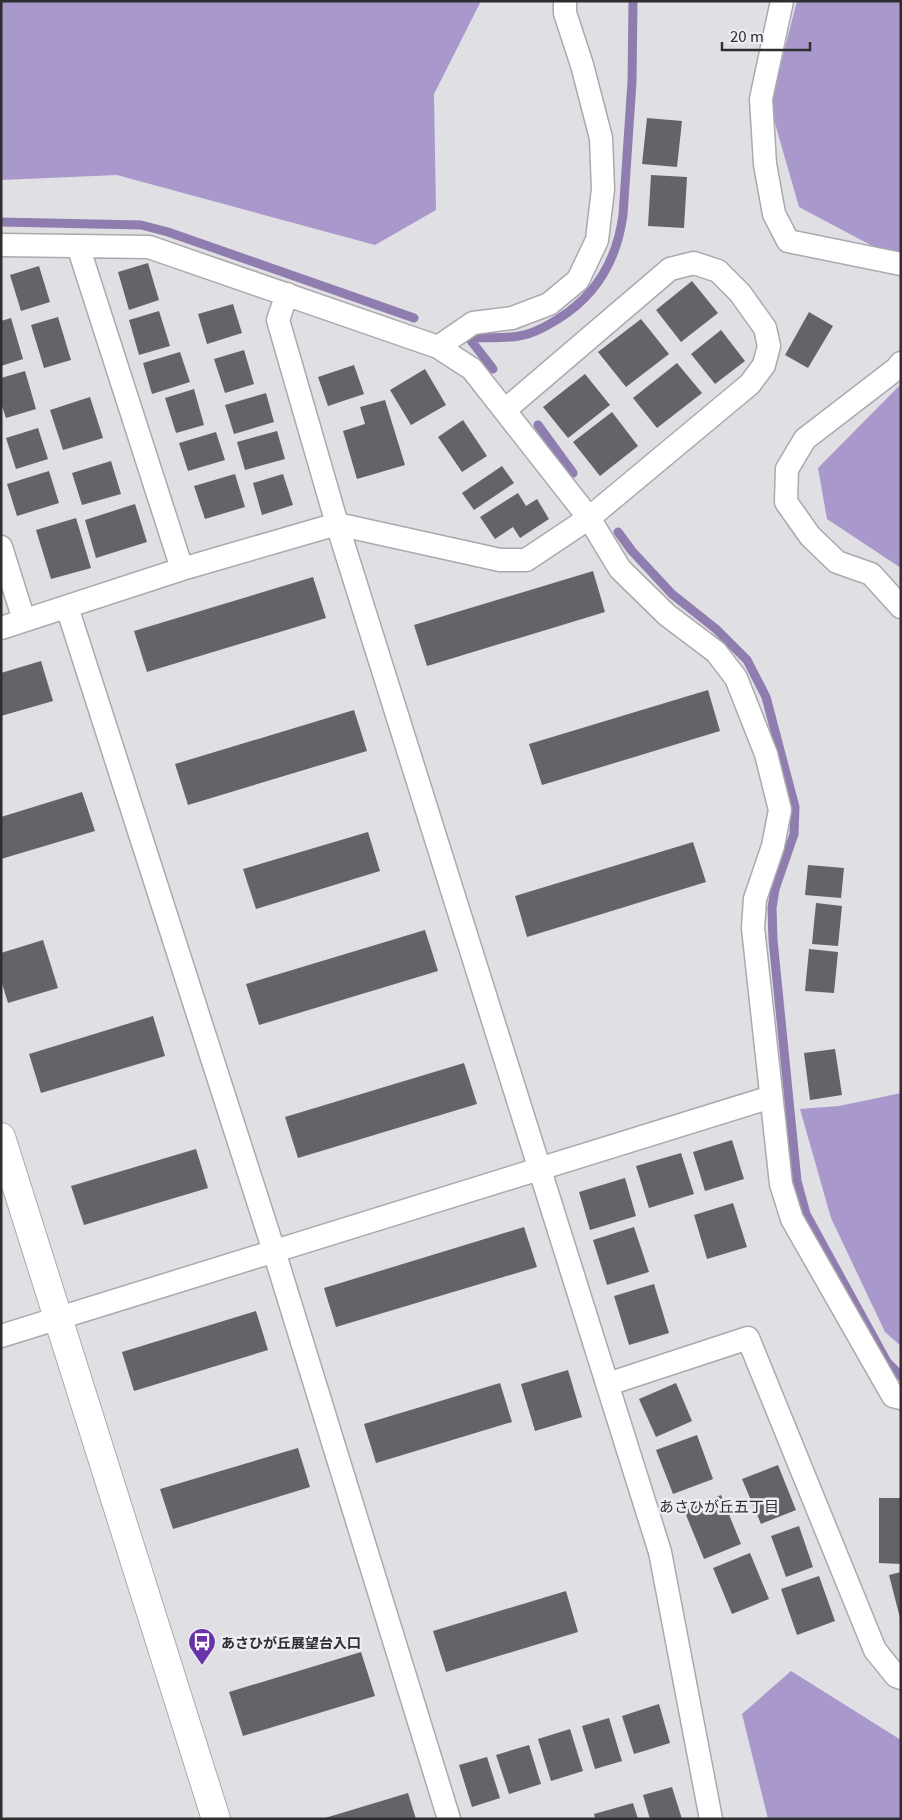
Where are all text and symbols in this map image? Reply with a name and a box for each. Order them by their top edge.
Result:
scale bar [722,20,810,52]
text: 20 m [730,25,764,46]
district label: あさひが丘五丁目 [659,1495,779,1516]
bus stop icon: あさひが丘展望台入口 [187,1627,217,1666]
place label: あさひが丘展望台入口 [221,1632,361,1652]

